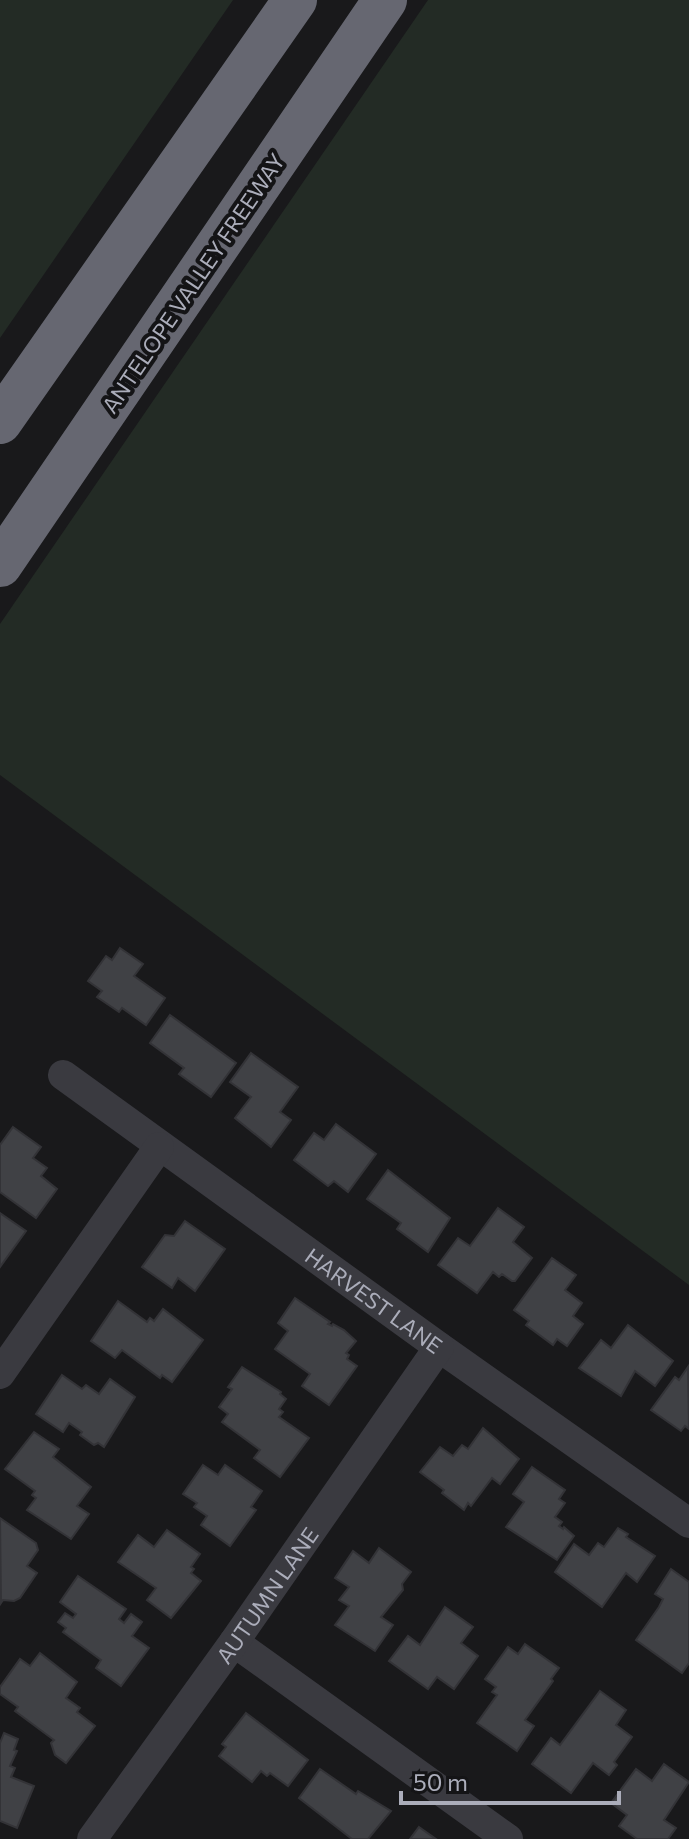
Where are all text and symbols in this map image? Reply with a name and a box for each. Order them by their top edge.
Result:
street label: ANTELOPE VALLEY FREEWAY [96,148,290,418]
street label: HARVEST LANE [300,1241,448,1359]
street label: AUTUMN LANE [210,1522,323,1668]
scale bar [401,1755,619,1805]
text: 50 m [413,1767,468,1796]

